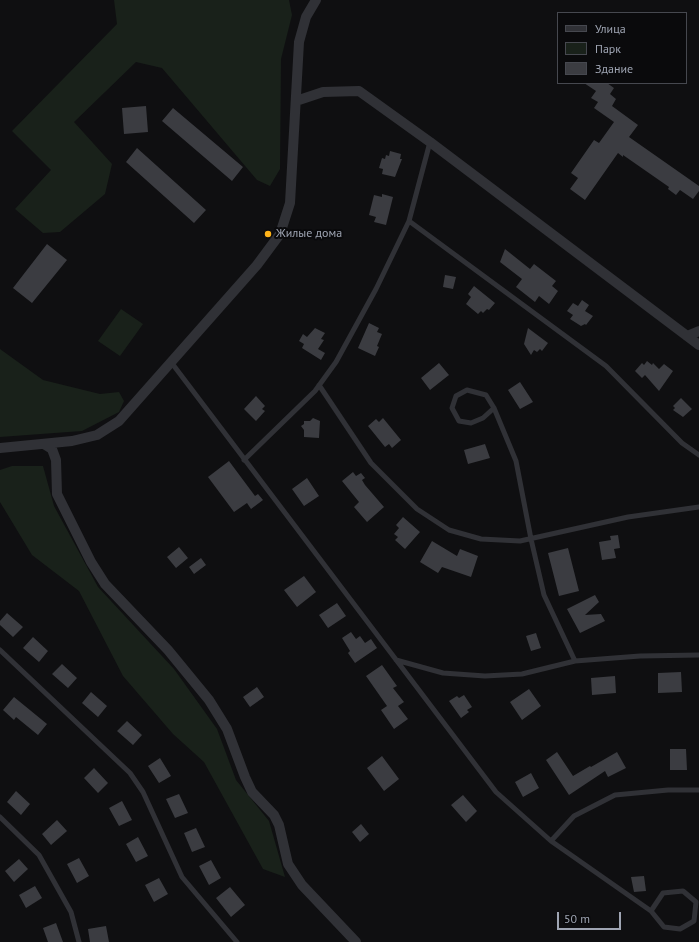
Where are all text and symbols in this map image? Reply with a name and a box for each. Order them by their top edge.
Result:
legend [557,12,687,84]
text: Улица [595,21,626,36]
text: Парк [595,41,621,56]
text: Здание [595,61,633,76]
place label: Жилые дома [276,227,342,241]
marker: Жилые дома [263,229,273,239]
scale bar [559,904,623,930]
text: 50 m [564,911,590,926]

